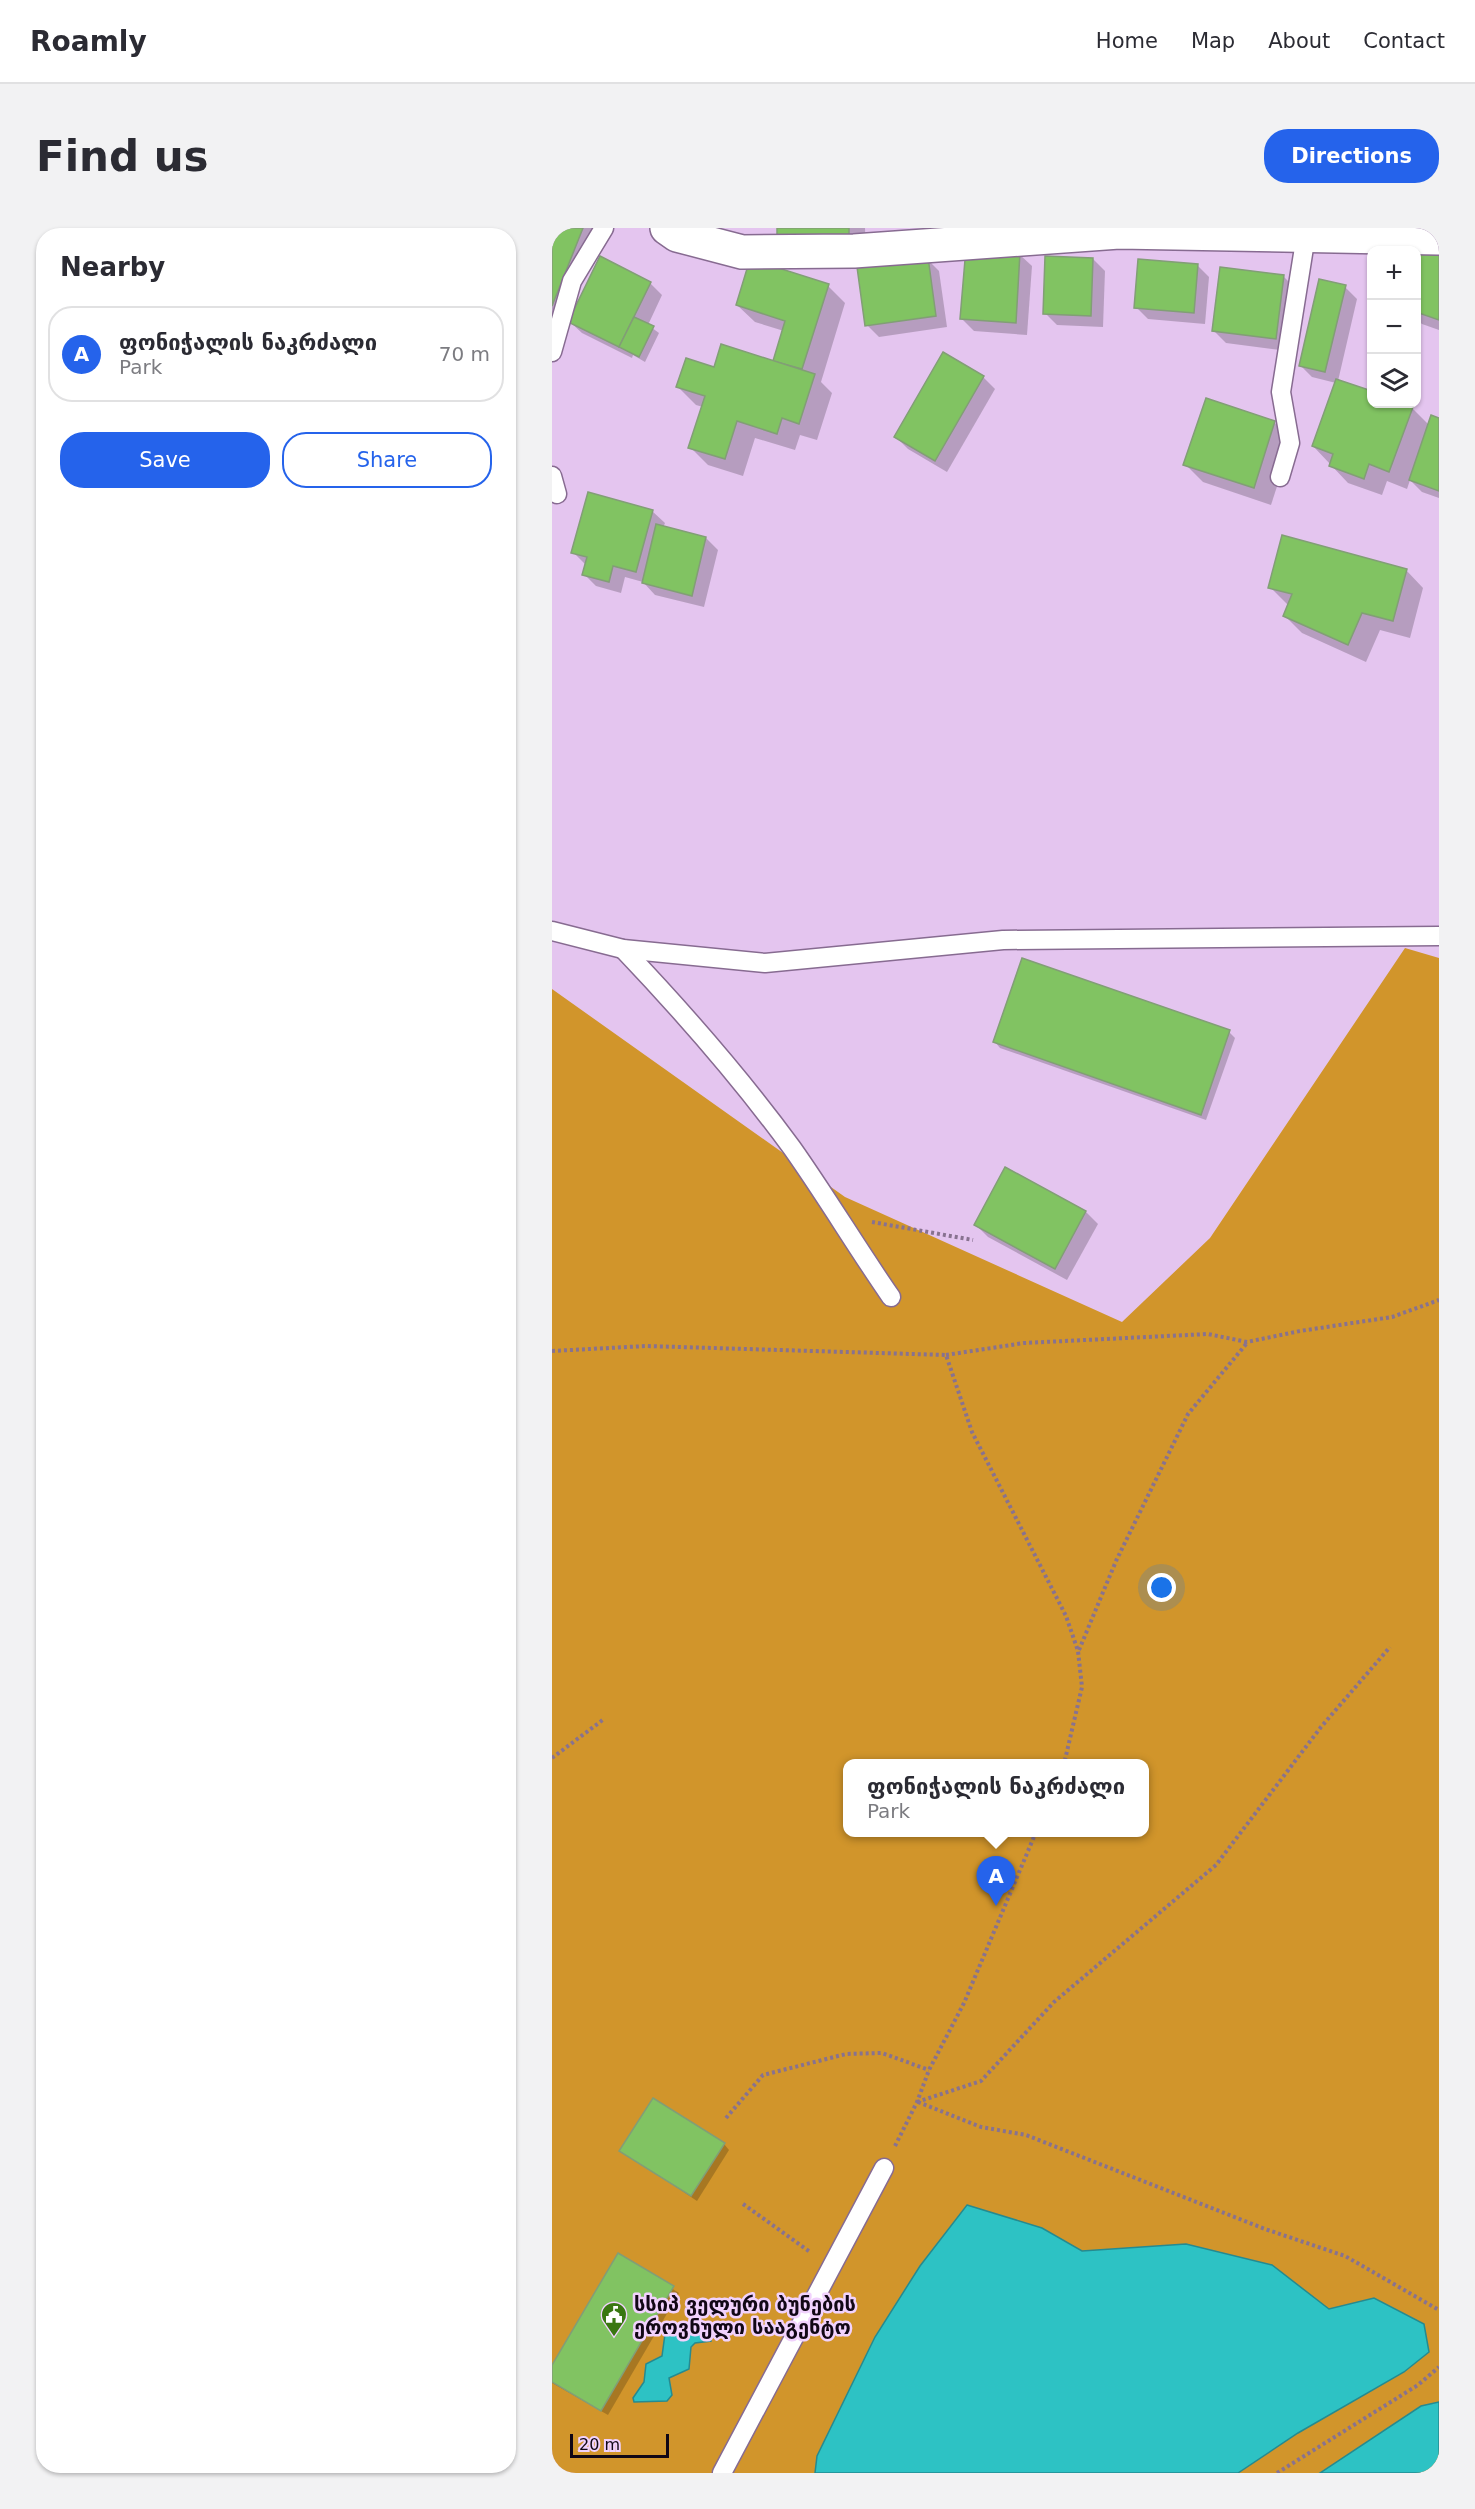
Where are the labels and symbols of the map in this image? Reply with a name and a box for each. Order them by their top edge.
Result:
your location [1147,1573,1176,1602]
pin: A [976,1856,1016,1906]
place label: სსიპ ველური ბუნების ეროვნული სააგენტო [634,2292,856,2339]
public building icon: სსიპ ველური ბუნების ეროვნული სააგენტო [599,2300,629,2338]
scale bar [570,2431,669,2458]

